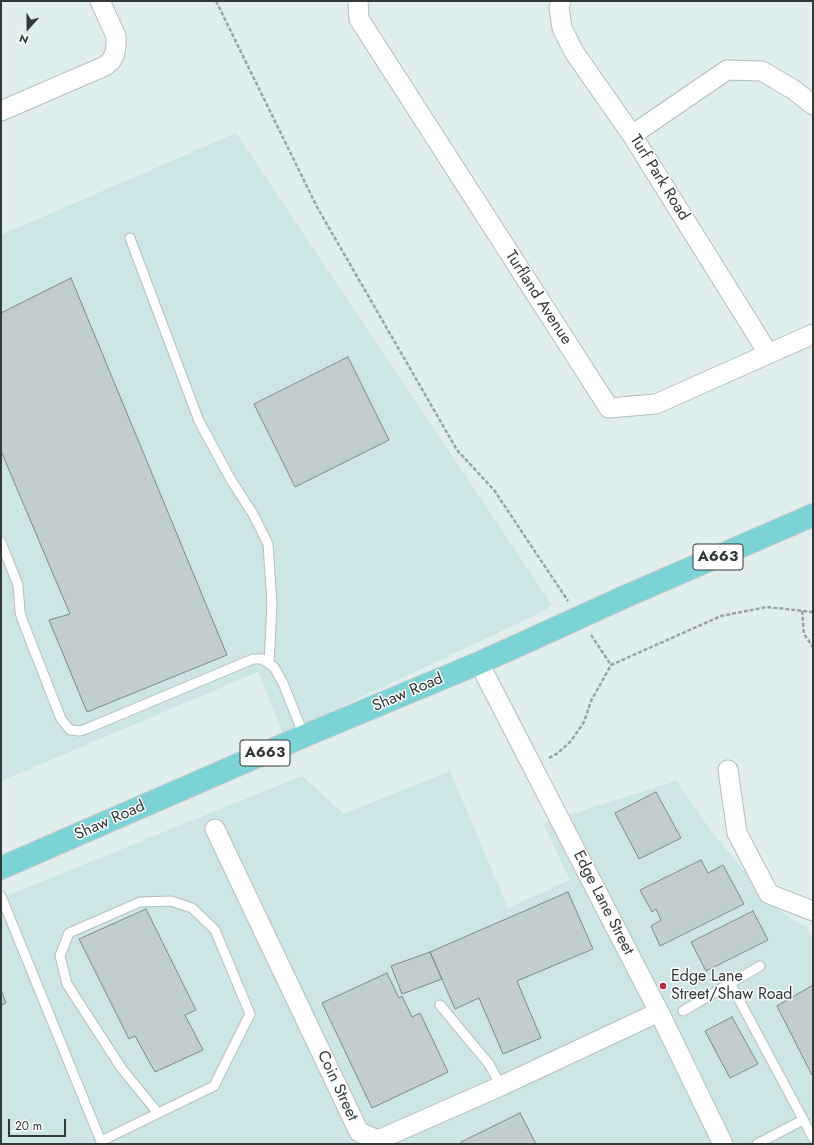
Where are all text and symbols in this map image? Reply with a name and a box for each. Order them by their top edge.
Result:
north arrow [8,8,48,48]
text: N [17,30,31,48]
street label: Turf Park Road [625,132,693,224]
street label: Turfland Avenue [500,247,576,349]
road number: A663 [693,544,743,570]
street label: Shaw Road [370,670,446,716]
road number: A663 [240,740,290,766]
street label: Shaw Road [72,797,148,845]
street label: Edge Lane Street [568,848,638,958]
place label: Edge Lane Street/Shaw Road [671,967,792,1005]
marker: Edge Lane Street/Shaw Road [658,981,668,991]
street label: Coin Street [312,1048,362,1124]
scale bar [10,1111,68,1137]
text: 20 m [15,1117,42,1135]

